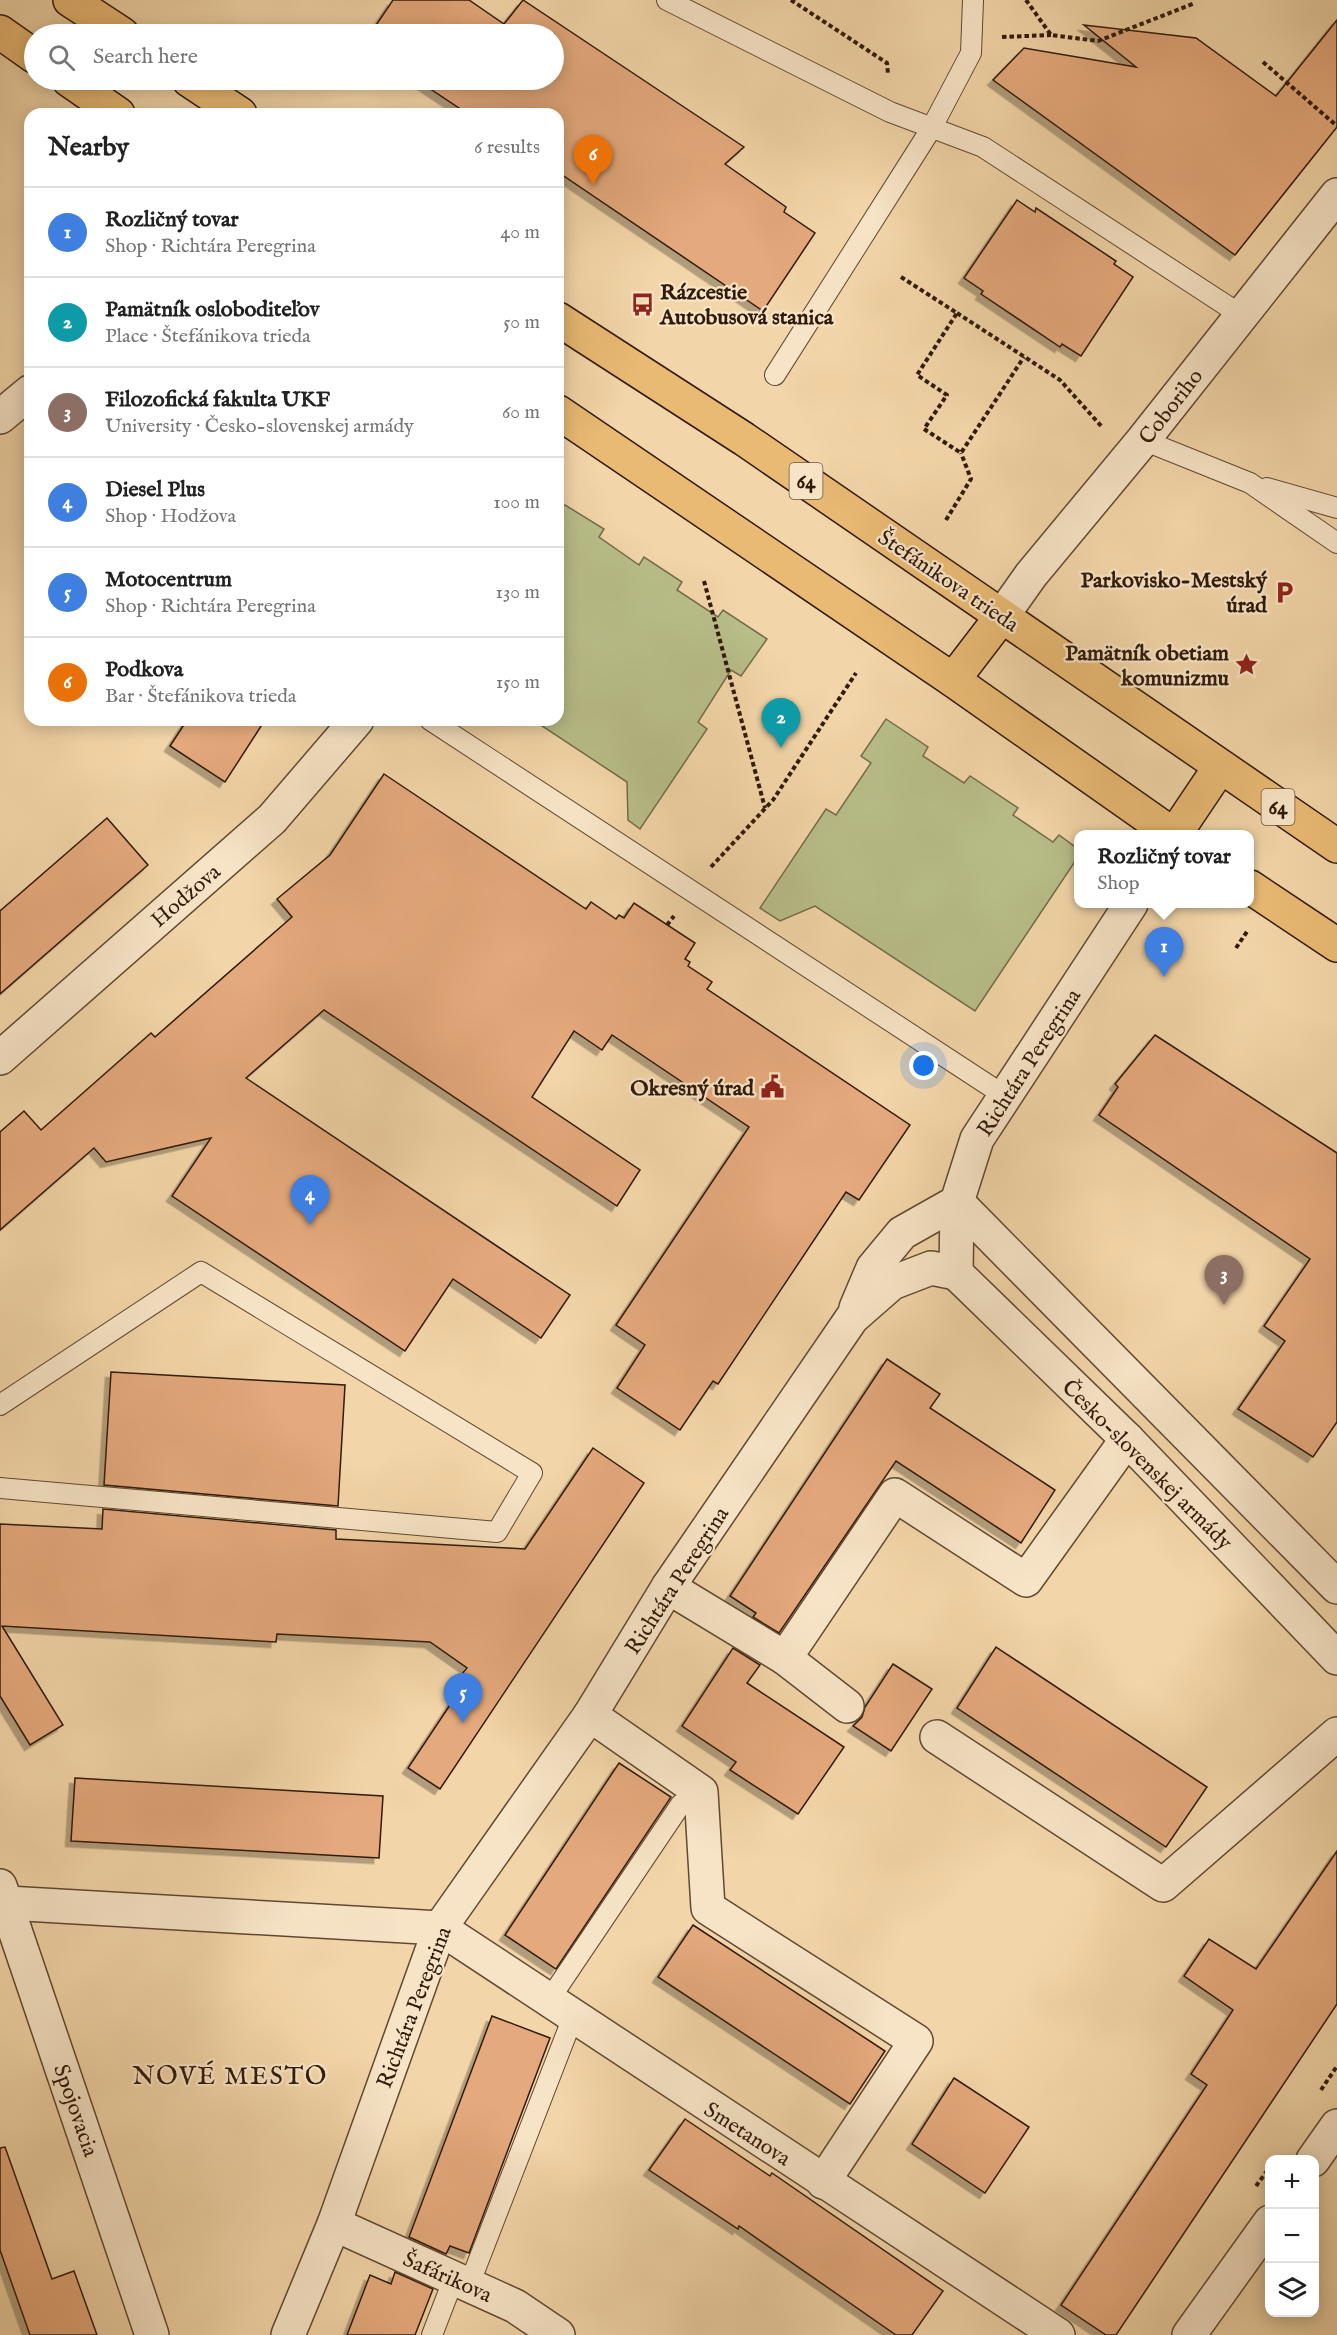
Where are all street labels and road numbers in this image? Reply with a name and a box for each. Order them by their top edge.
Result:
street label: Coboriho [1133,364,1210,451]
road number: 64 [790,463,822,499]
street label: Štefánikova trieda [872,524,1024,639]
road number: 64 [1262,789,1294,825]
street label: Hodžova [146,858,227,934]
street label: Richtára Peregrina [971,983,1088,1142]
street label: Česko-slovenskej armády [1055,1374,1238,1557]
street label: Richtára Peregrina [619,1501,736,1660]
street label: Richtára Peregrina [371,1923,459,2092]
street label: Spojovacia [46,2061,104,2161]
street label: Smetanova [698,2096,796,2173]
street label: Šafárikova [398,2246,497,2310]

